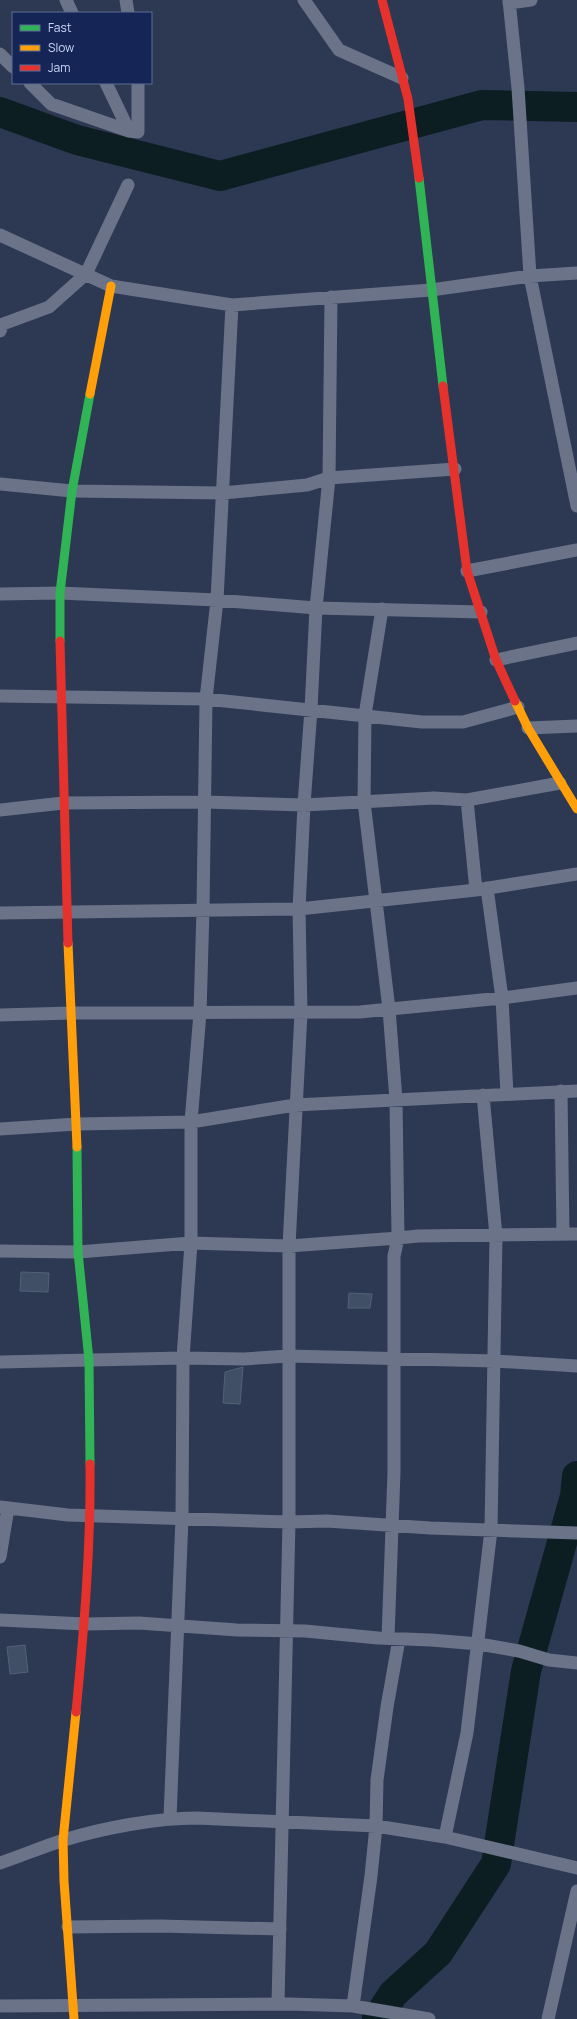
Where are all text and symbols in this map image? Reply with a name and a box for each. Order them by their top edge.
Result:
legend [12,12,152,84]
text: Fast [48,19,72,36]
text: Slow [48,39,74,56]
text: Jam [48,59,70,76]

